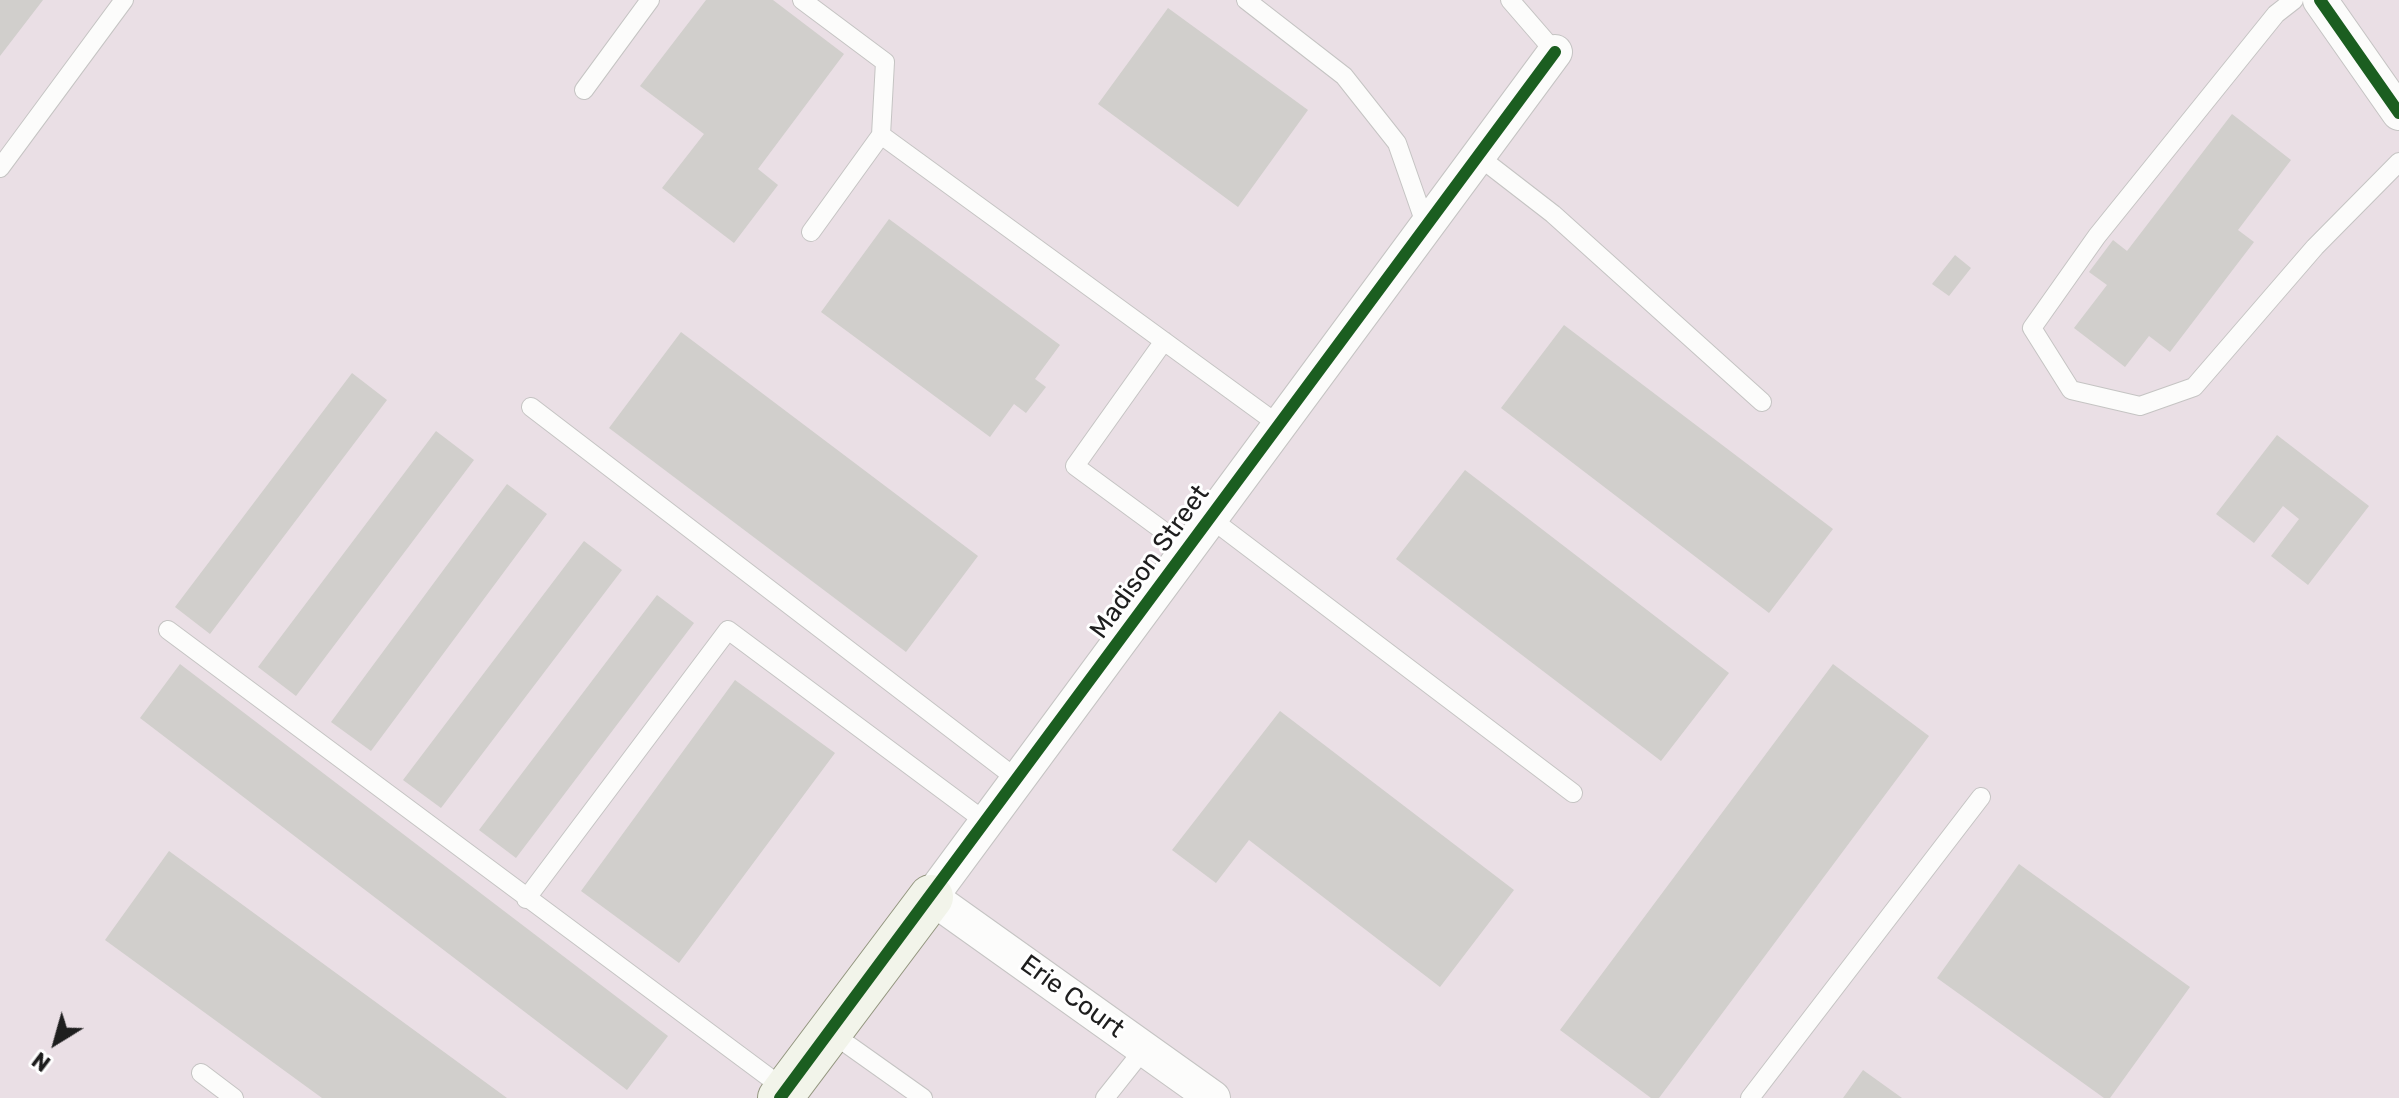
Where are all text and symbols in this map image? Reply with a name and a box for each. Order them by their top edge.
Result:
street label: Madison Street [1084,479,1216,645]
street label: Erie Court [1014,949,1130,1045]
north arrow [16,1002,96,1082]
text: N [27,1046,56,1077]

